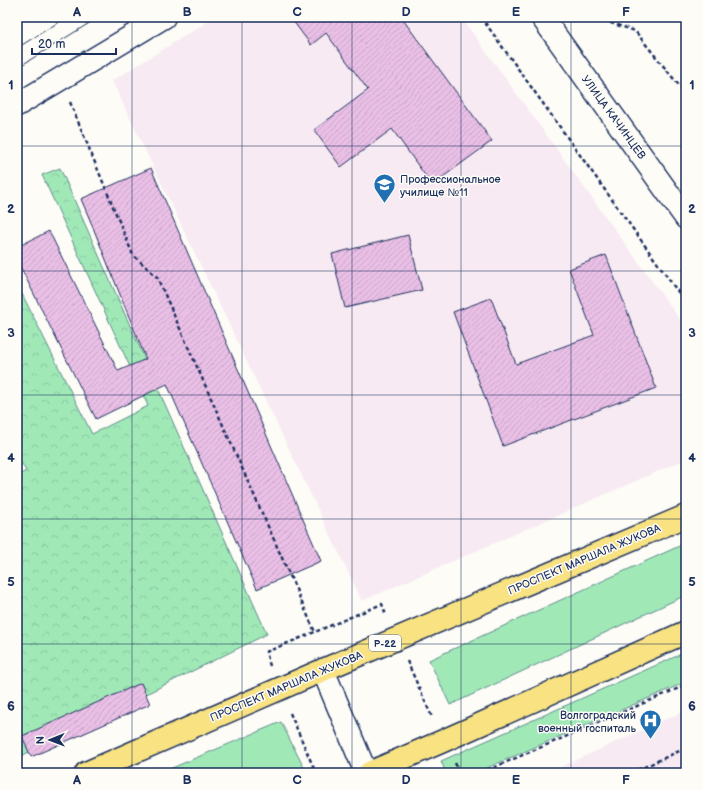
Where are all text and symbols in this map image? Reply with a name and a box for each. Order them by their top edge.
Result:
text: A [72,4,81,20]
text: B [182,4,192,20]
text: C [292,4,302,20]
text: D [401,4,411,20]
text: E [512,4,521,20]
text: F [622,4,630,20]
scale bar [32,30,116,56]
text: 20 m [38,37,65,52]
street label: УЛИЦА КАЧИНЦЕВ [579,73,648,162]
text: 1 [8,77,14,93]
text: 1 [689,77,695,93]
school or university icon: Профессиональное училище №11 [371,172,397,205]
place label: Профессиональное училище №11 [400,173,501,199]
text: 2 [7,201,15,217]
text: 2 [688,201,696,217]
text: 3 [7,325,15,341]
text: 3 [688,325,696,341]
text: 4 [7,450,15,466]
text: 4 [688,450,696,466]
street label: ПРОСПЕКТ МАРШАЛА ЖУКОВА [506,521,663,598]
text: 5 [7,574,15,590]
text: 5 [688,574,696,590]
road number: Р-22 [369,635,401,651]
street label: ПРОСПЕКТ МАРШАЛА ЖУКОВА [208,648,365,725]
text: 6 [7,698,15,714]
text: 6 [688,698,696,714]
hospital icon: Волгоградский военный госпиталь [638,708,664,741]
place label: Волгоградский военный госпиталь [538,709,637,735]
north arrow [30,720,70,760]
text: N [34,736,47,744]
text: A [72,772,81,788]
text: B [182,772,192,788]
text: C [292,772,302,788]
text: D [401,772,411,788]
text: E [512,772,521,788]
text: F [622,772,630,788]

